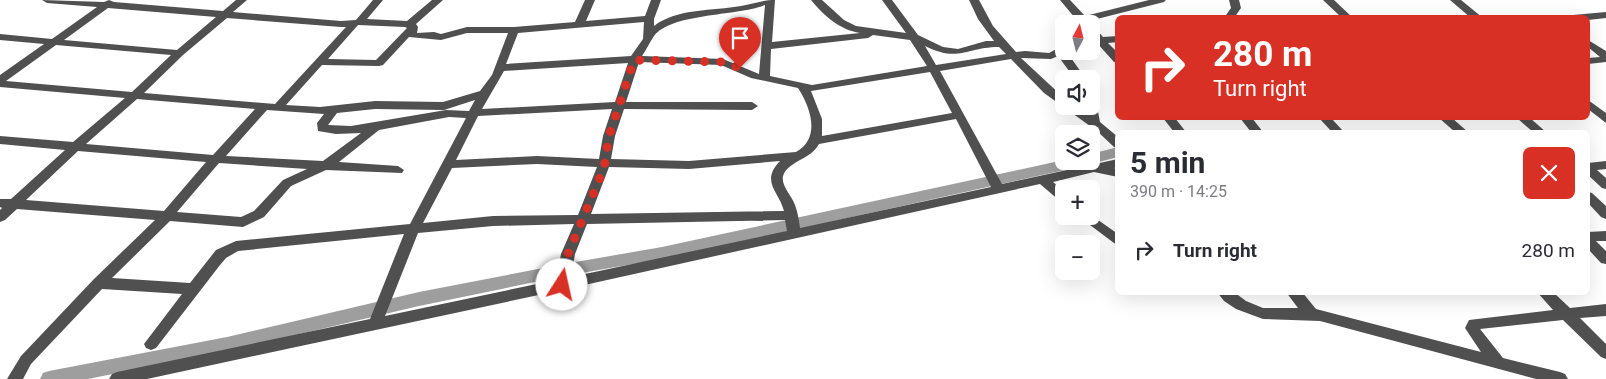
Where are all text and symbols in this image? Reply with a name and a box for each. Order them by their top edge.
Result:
north arrow [1055,15,1100,60]
map controls [1055,15,1100,280]
pin [719,17,761,68]
icon: arrive [726,24,754,52]
text: 280 m [1213,34,1312,75]
icon: right [1130,35,1195,100]
button: sound [1055,70,1100,115]
text: Turn right [1213,76,1307,101]
button: layers [1055,125,1100,170]
text: 5 min [1130,145,1205,180]
button: close [1523,147,1575,199]
button: + [1055,180,1100,225]
text: 390 m · 14:25 [1130,182,1227,201]
button: − [1055,235,1100,280]
icon: right [1130,236,1158,264]
text: Turn right [1173,239,1257,262]
text: 280 m [1522,239,1575,262]
position arrow [535,258,587,310]

